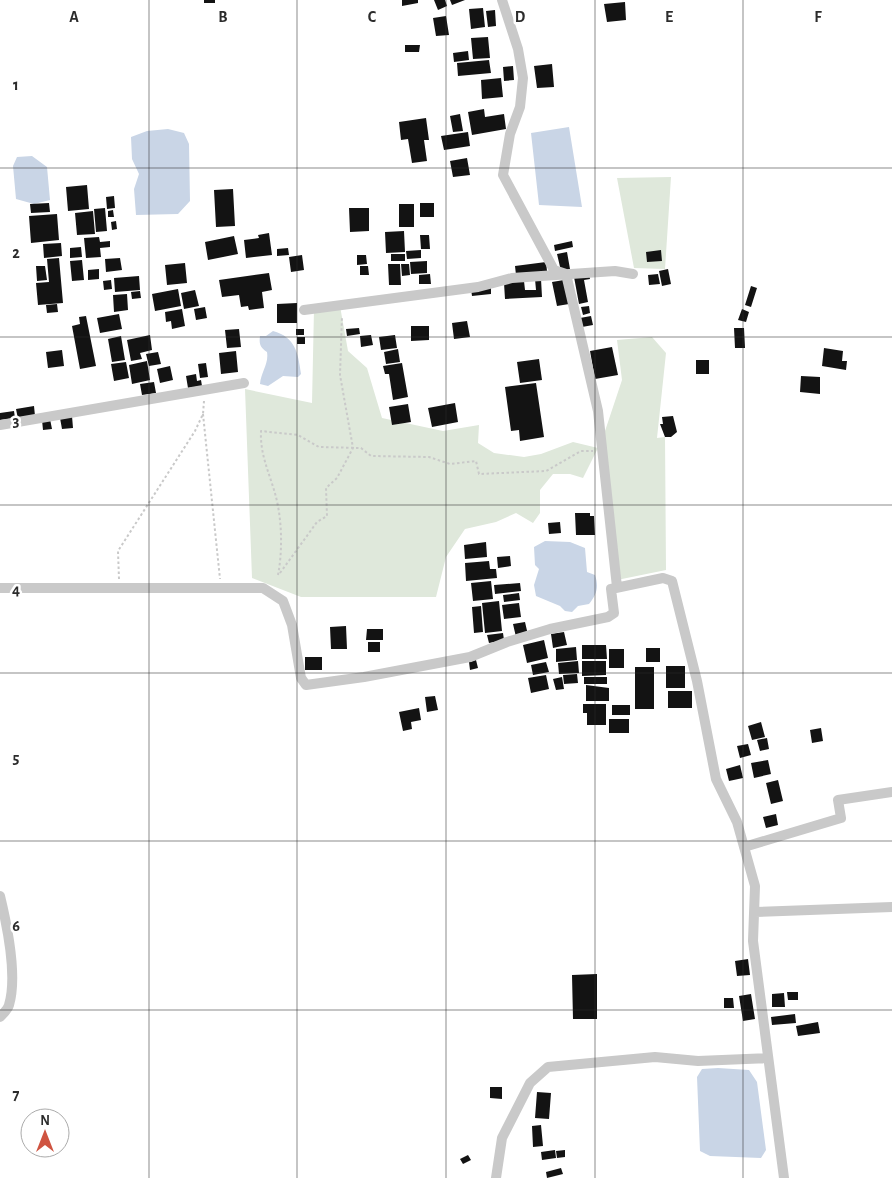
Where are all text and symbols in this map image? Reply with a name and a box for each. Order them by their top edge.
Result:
text: A [69,9,79,25]
text: B [218,9,228,25]
text: C [368,9,377,25]
text: D [515,9,526,25]
text: E [665,9,673,25]
text: F [814,9,822,25]
text: 1 [13,77,19,93]
text: 2 [12,245,20,261]
text: 3 [13,413,20,429]
text: 4 [12,582,20,598]
text: 5 [13,750,20,766]
text: 6 [12,918,20,934]
text: 7 [13,1087,20,1103]
north arrow [20,1108,70,1158]
text: N [40,1114,50,1128]

